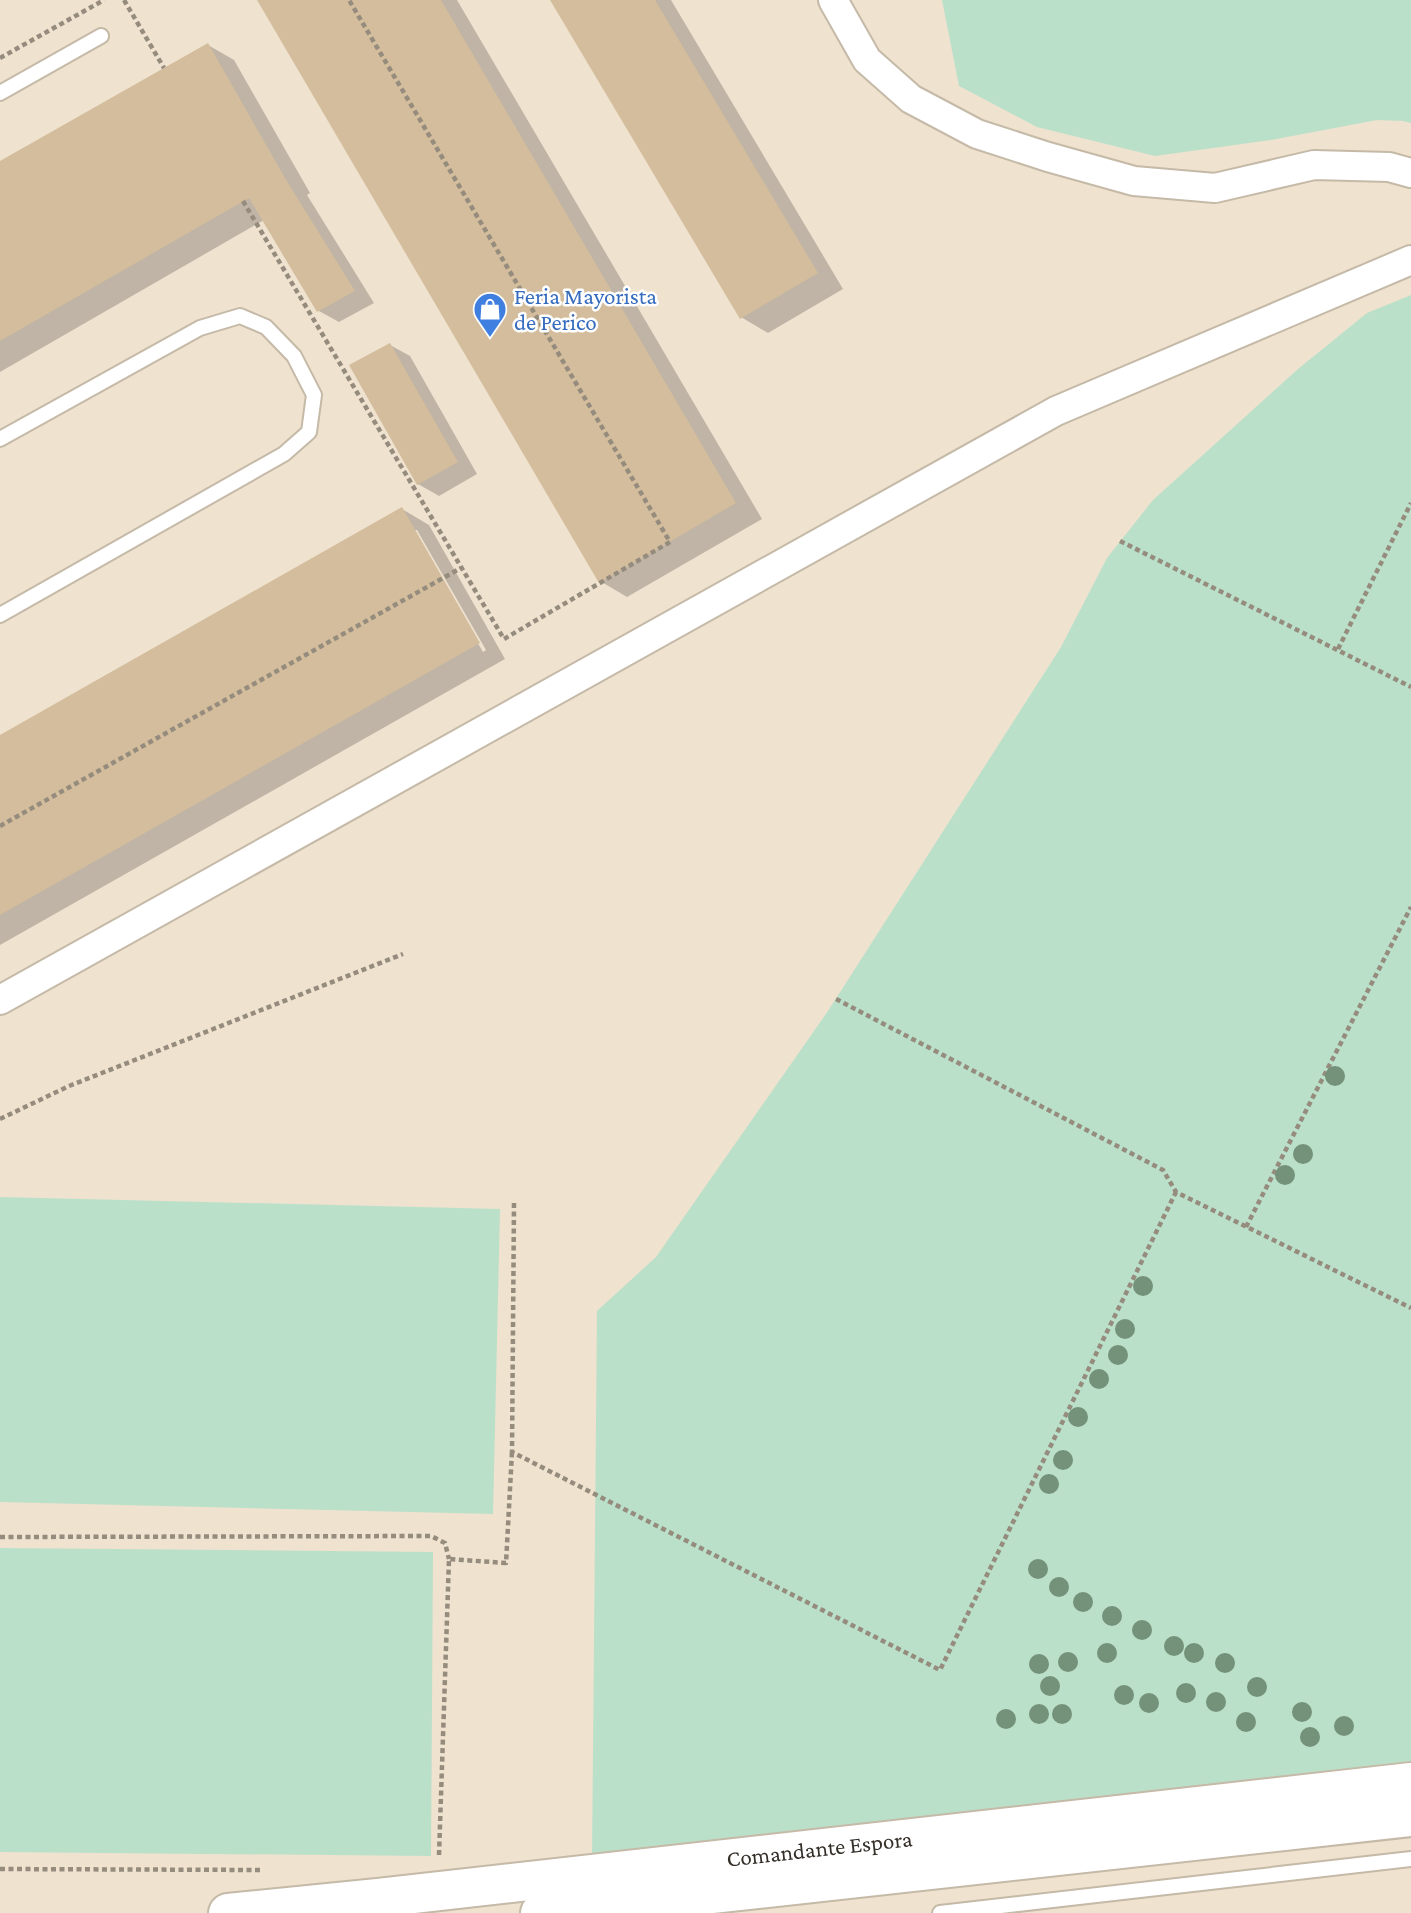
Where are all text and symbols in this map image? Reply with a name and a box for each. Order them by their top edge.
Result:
place label: Feria Mayorista de Perico [514,283,657,335]
shop icon: Feria Mayorista de Perico [471,290,509,339]
street label: Comandante Espora [725,1825,914,1872]

